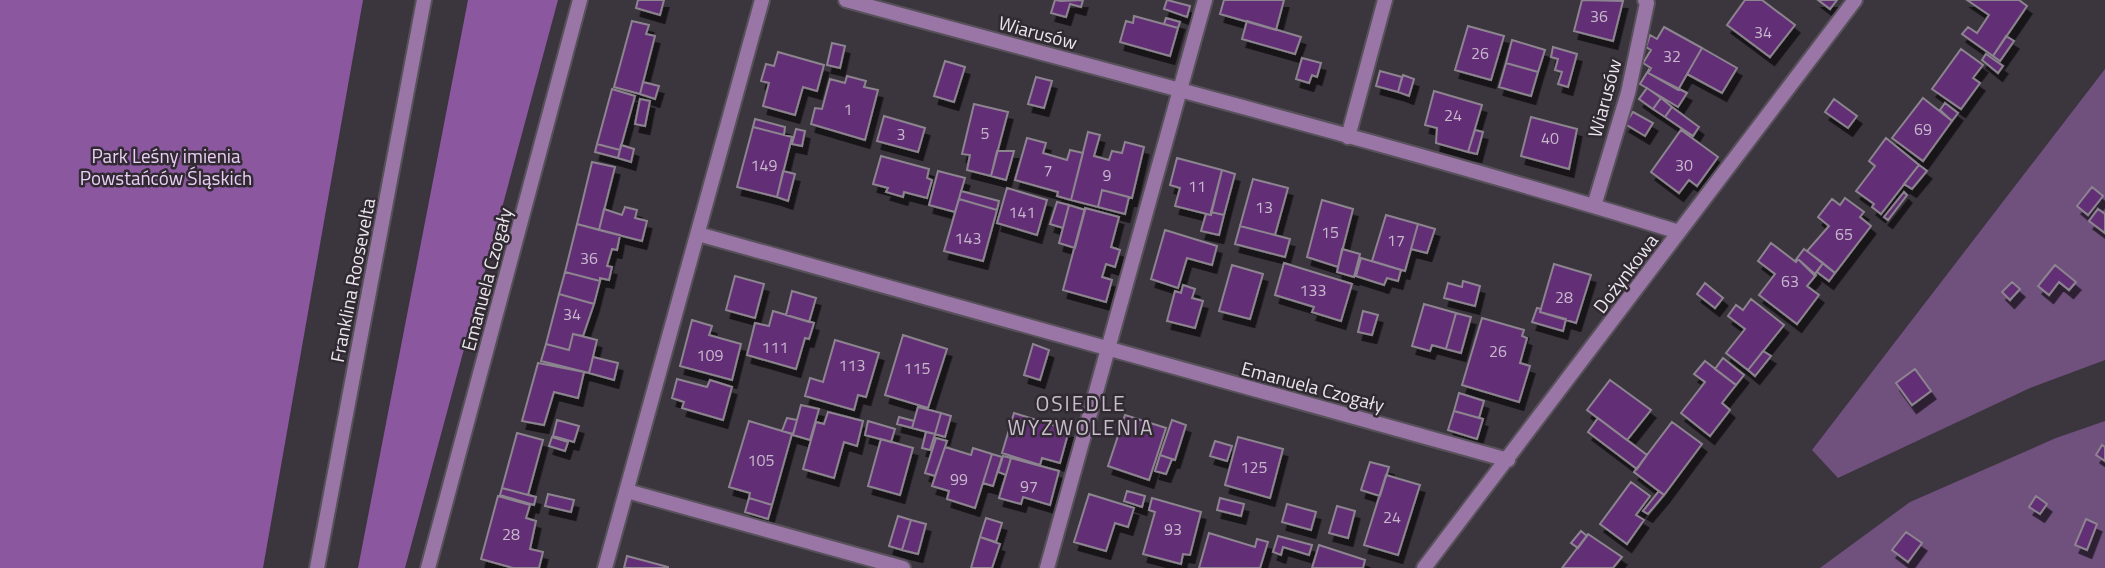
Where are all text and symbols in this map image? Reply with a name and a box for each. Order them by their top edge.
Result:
house number: 36 [1590,4,1608,28]
street label: Wiarusów [995,8,1081,56]
house number: 34 [1754,20,1772,44]
house number: 26 [1471,41,1489,65]
house number: 32 [1663,44,1681,68]
street label: Wiarusów [1580,55,1628,141]
house number: 1 [844,97,852,121]
house number: 24 [1444,103,1462,127]
house number: 69 [1914,117,1932,141]
house number: 5 [981,121,990,145]
house number: 3 [897,122,905,146]
house number: 40 [1541,126,1559,150]
park label: Park Leśny imienia Powstańców Śląskich [80,141,252,192]
house number: 149 [751,153,777,177]
house number: 30 [1675,153,1693,177]
house number: 7 [1044,158,1052,182]
house number: 9 [1103,163,1112,187]
house number: 11 [1188,174,1206,198]
street label: Franklina Roosevelta [322,195,382,364]
house number: 13 [1255,195,1273,219]
house number: 141 [1009,200,1035,224]
street label: Emanuela Czogały [453,204,519,354]
house number: 15 [1321,220,1339,244]
house number: 65 [1835,222,1853,246]
house number: 143 [955,226,981,250]
street label: Dożynkowa [1585,227,1665,319]
house number: 17 [1387,228,1405,252]
house number: 36 [580,246,598,270]
house number: 63 [1781,269,1799,293]
house number: 133 [1300,278,1326,302]
house number: 28 [1555,285,1573,309]
house number: 34 [563,302,581,326]
house number: 111 [762,335,788,359]
house number: 26 [1489,339,1507,363]
house number: 109 [697,343,723,367]
house number: 113 [839,353,865,377]
street label: Emanuela Czogały [1238,353,1388,419]
house number: 115 [904,356,930,380]
district label: OSIEDLE WYZWOLENIA [1007,387,1155,443]
house number: 105 [748,448,774,472]
house number: 125 [1241,455,1267,479]
house number: 99 [950,467,968,491]
house number: 97 [1020,474,1038,498]
house number: 24 [1383,505,1401,529]
house number: 93 [1164,517,1182,541]
house number: 28 [502,522,520,546]

